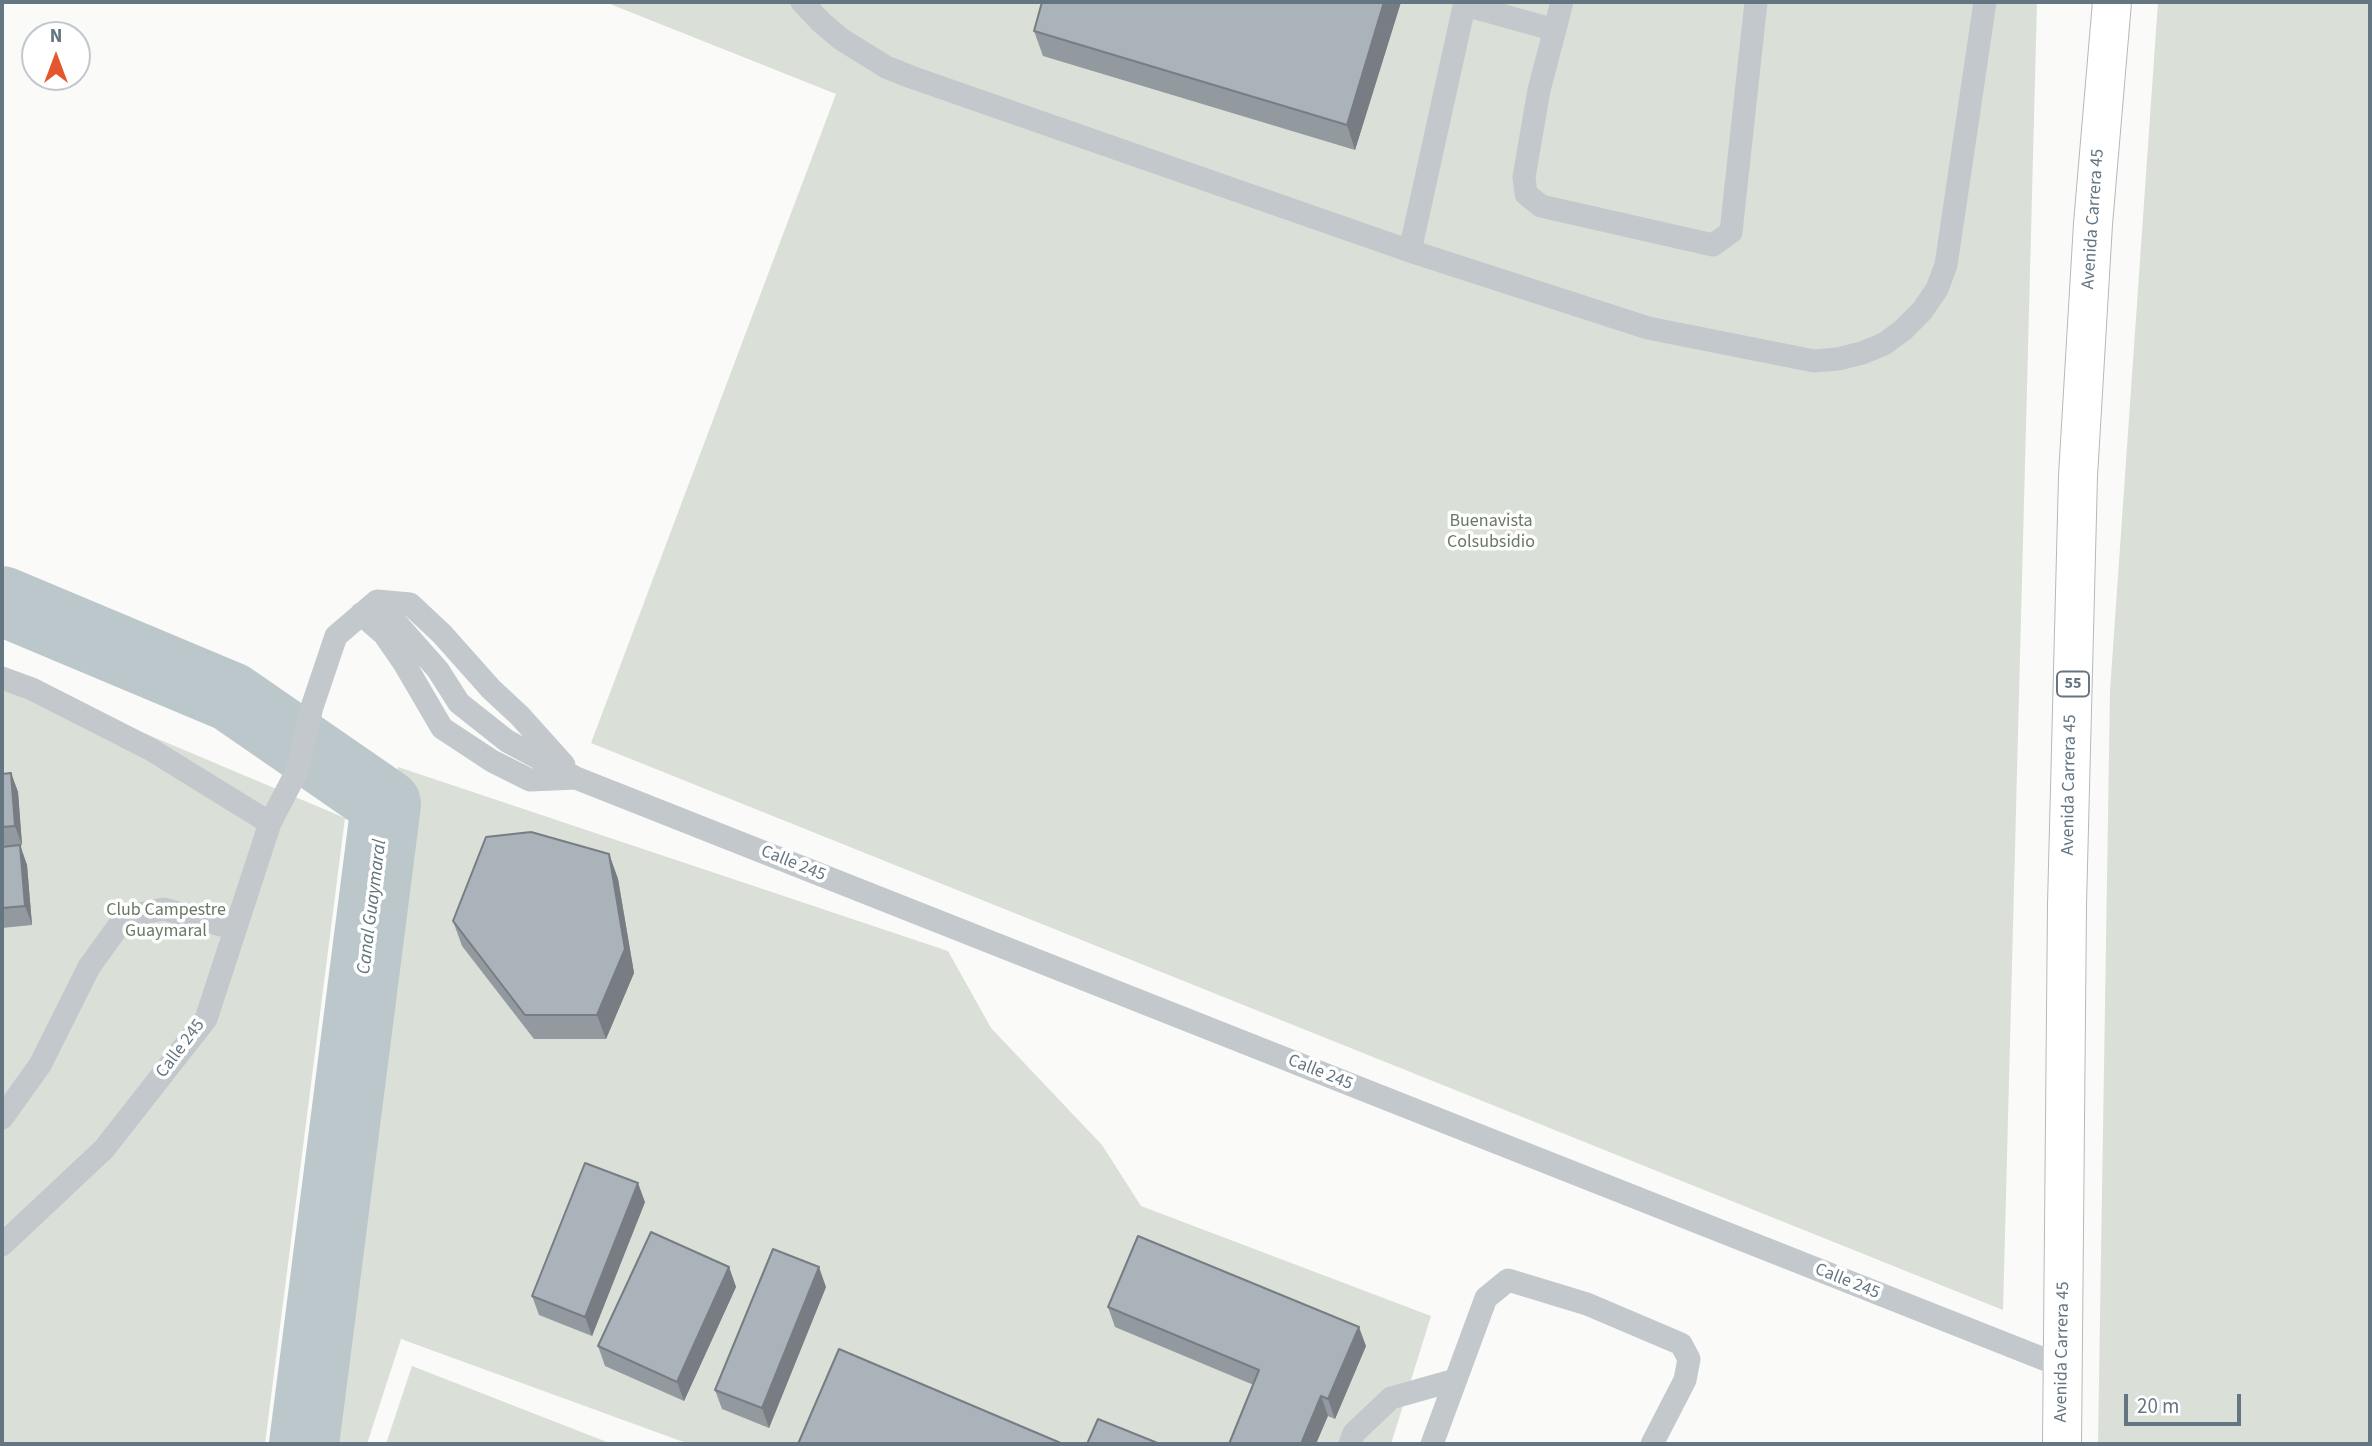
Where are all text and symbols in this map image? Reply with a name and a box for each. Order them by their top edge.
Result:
north arrow [21,21,91,91]
text: N [50,23,62,50]
street label: Avenida Carrera 45 [2078,148,2110,290]
park label: Buenavista Colsubsidio [1447,511,1535,554]
road number: 55 [2057,671,2089,696]
street label: Avenida Carrera 45 [2058,714,2082,856]
water label: Canal Guaymaral [353,838,393,976]
street label: Calle 245 [757,841,829,887]
park label: Club Campestre Guaymaral [106,900,226,942]
street label: Calle 245 [152,1015,210,1083]
street label: Calle 245 [1284,1050,1356,1096]
street label: Calle 245 [1811,1259,1883,1305]
street label: Avenida Carrera 45 [2051,1281,2075,1423]
scale bar [2127,1380,2244,1424]
text: 20 m [2137,1391,2179,1421]

